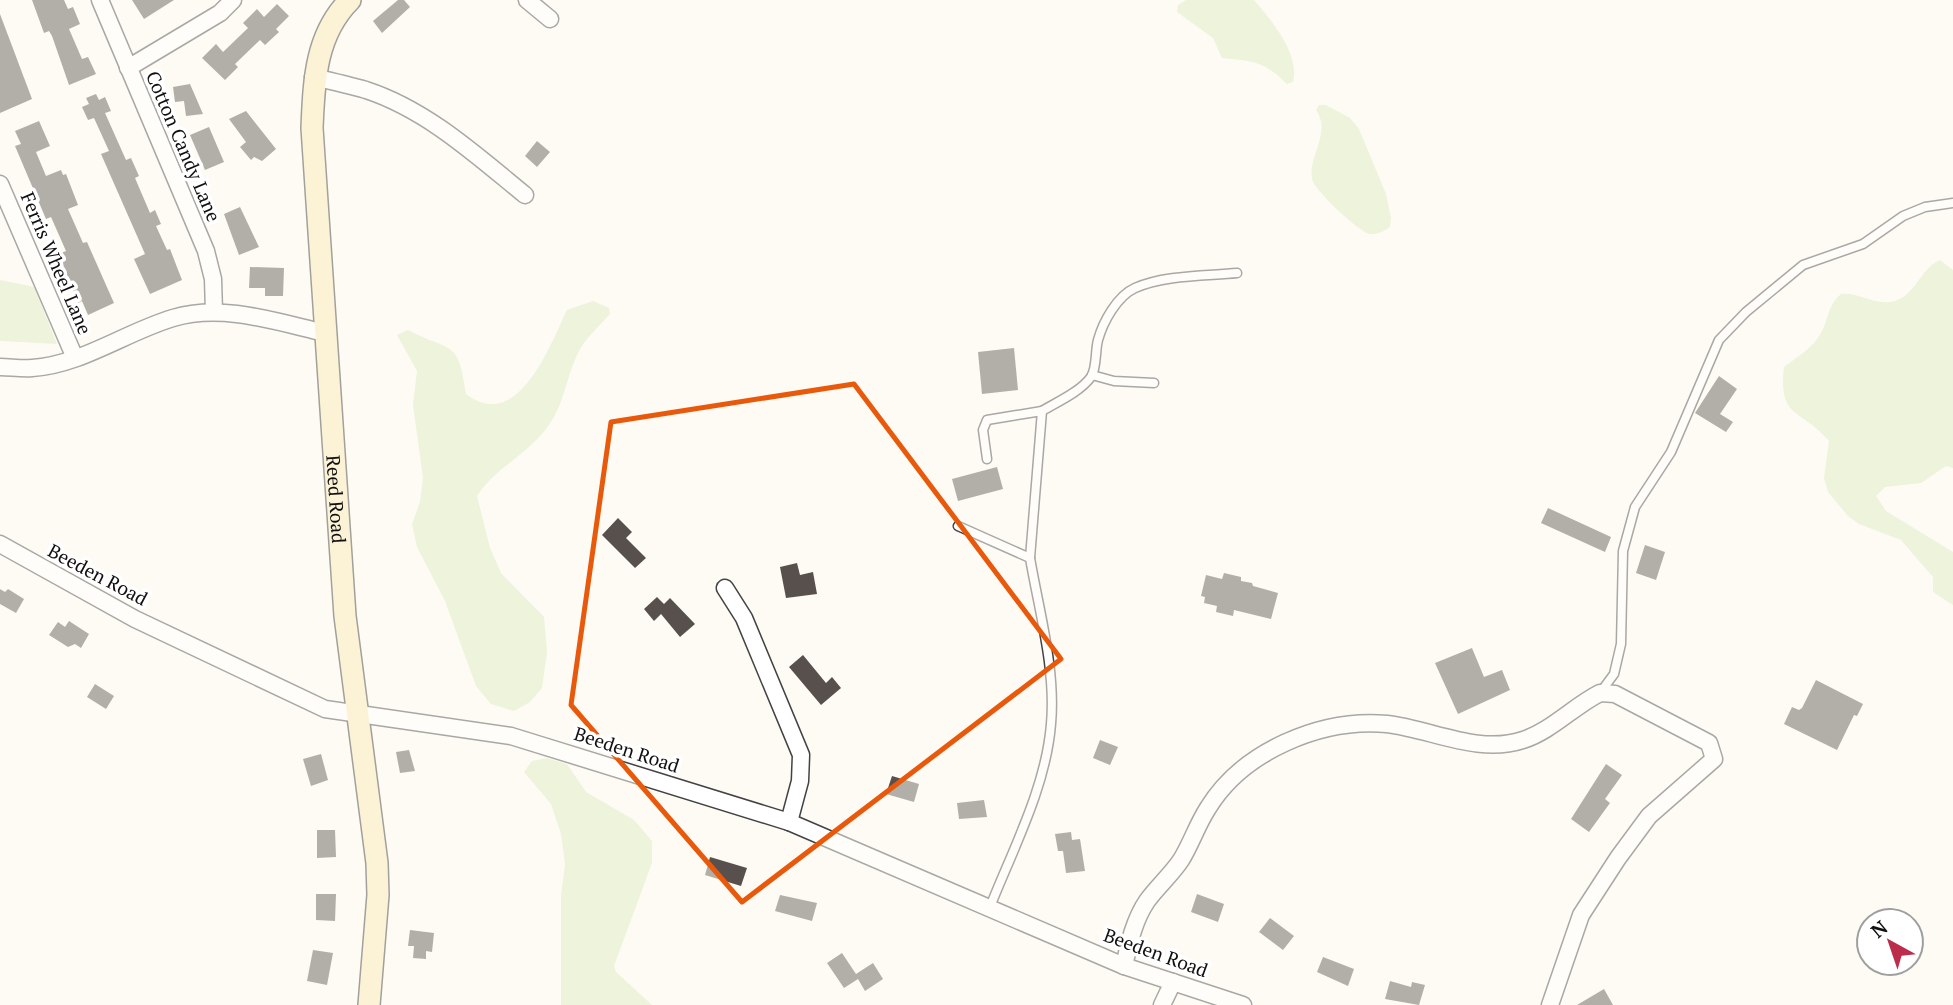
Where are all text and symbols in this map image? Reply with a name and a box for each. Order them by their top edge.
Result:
street label: Cotton Candy Lane [141,67,227,225]
street label: Ferris Wheel Lane [16,188,98,338]
street label: Reed Road [322,454,353,545]
street label: Beeden Road [44,537,152,611]
street label: Beeden Road [571,720,683,778]
north arrow [1855,907,1925,977]
text: N [1865,914,1893,943]
street label: Beeden Road [1100,922,1212,983]

